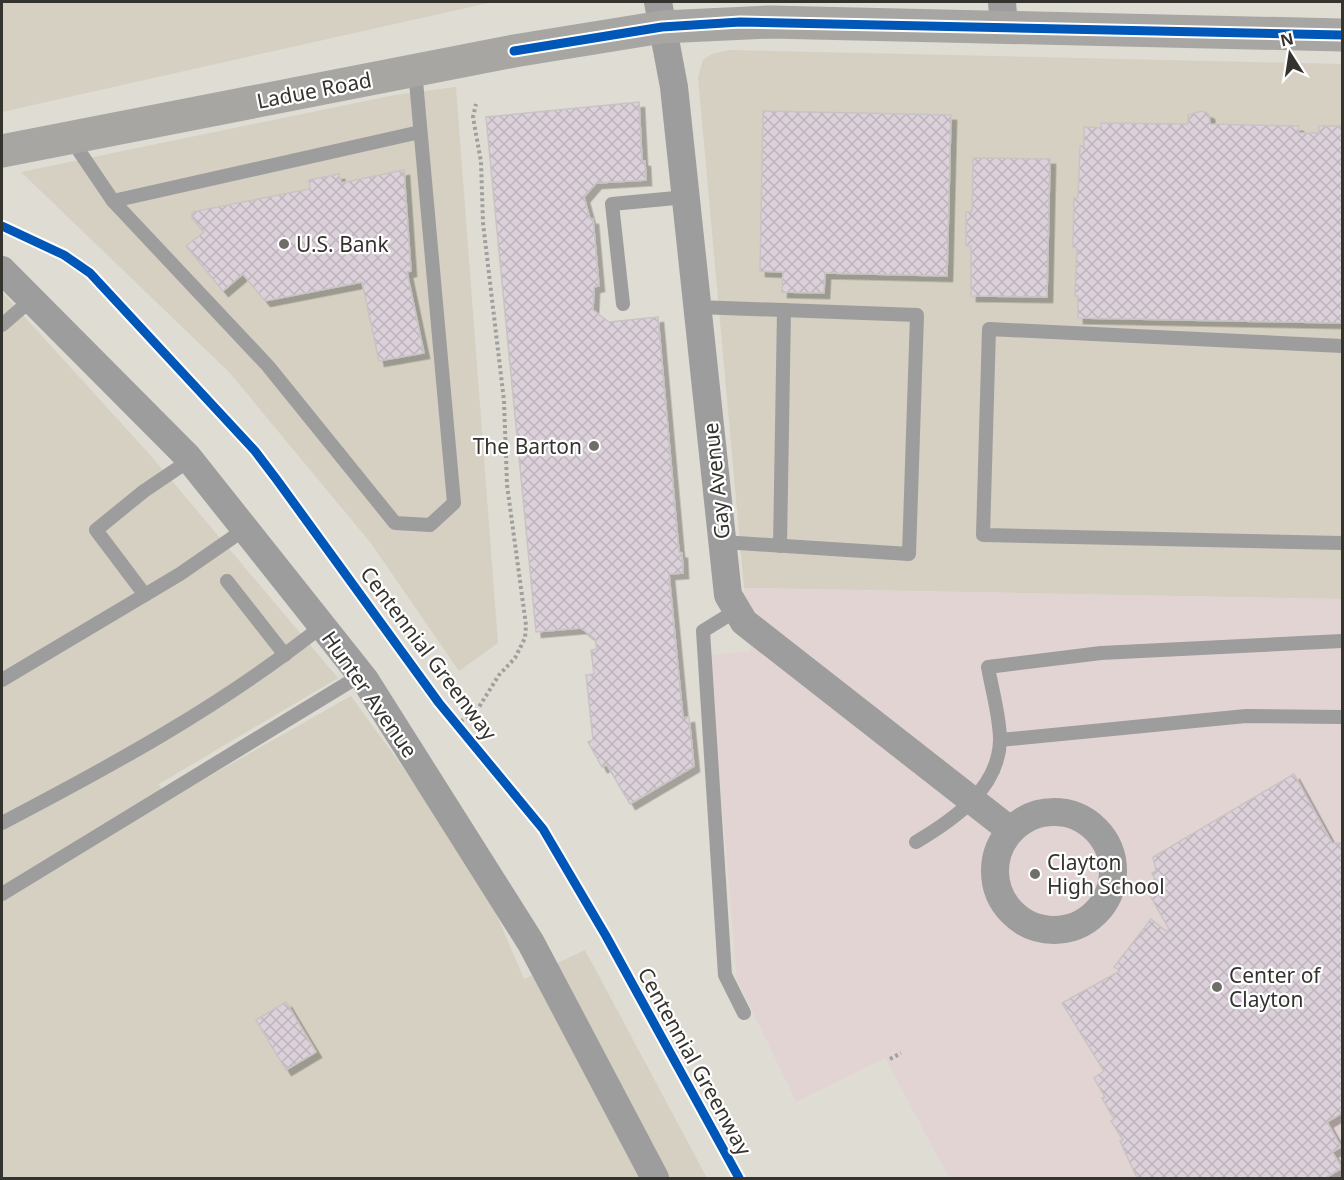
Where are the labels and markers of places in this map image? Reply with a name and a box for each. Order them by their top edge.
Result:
place label: U.S. Bank [296,230,390,258]
marker: U.S. Bank [277,237,291,251]
place label: The Barton [473,432,582,460]
marker: The Barton [587,439,601,453]
place label: Clayton High School [1047,848,1165,900]
marker: Clayton High School [1028,867,1042,881]
place label: Center of Clayton [1229,961,1322,1013]
marker: Center of Clayton [1210,980,1224,994]

